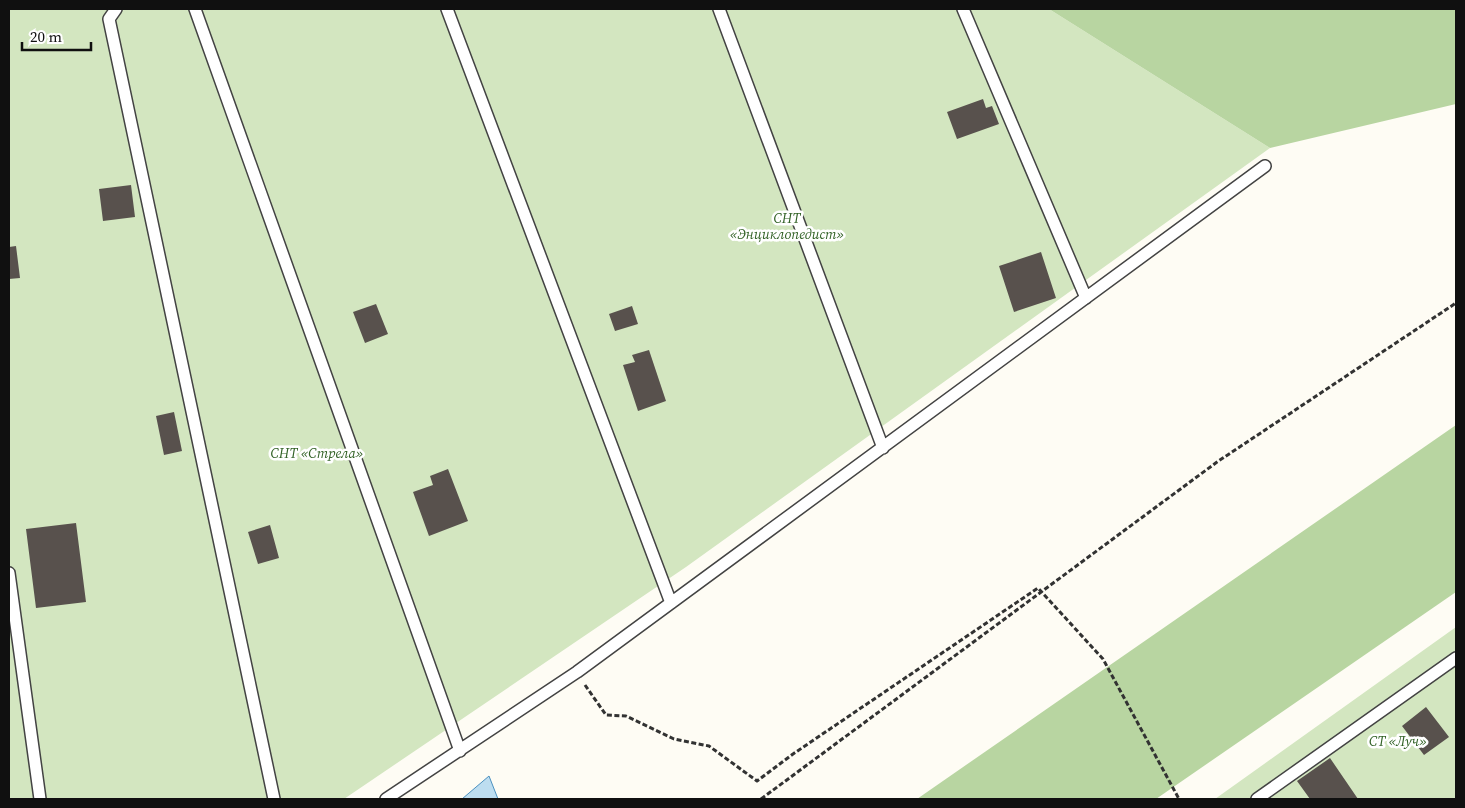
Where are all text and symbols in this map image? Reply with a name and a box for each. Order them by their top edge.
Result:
scale bar [22,20,91,52]
text: 20 m [30,26,62,47]
park label: СНТ «Энциклопедист» [730,208,844,244]
park label: СНТ «Стрела» [270,443,364,463]
park label: СТ «Луч» [1369,731,1427,751]

